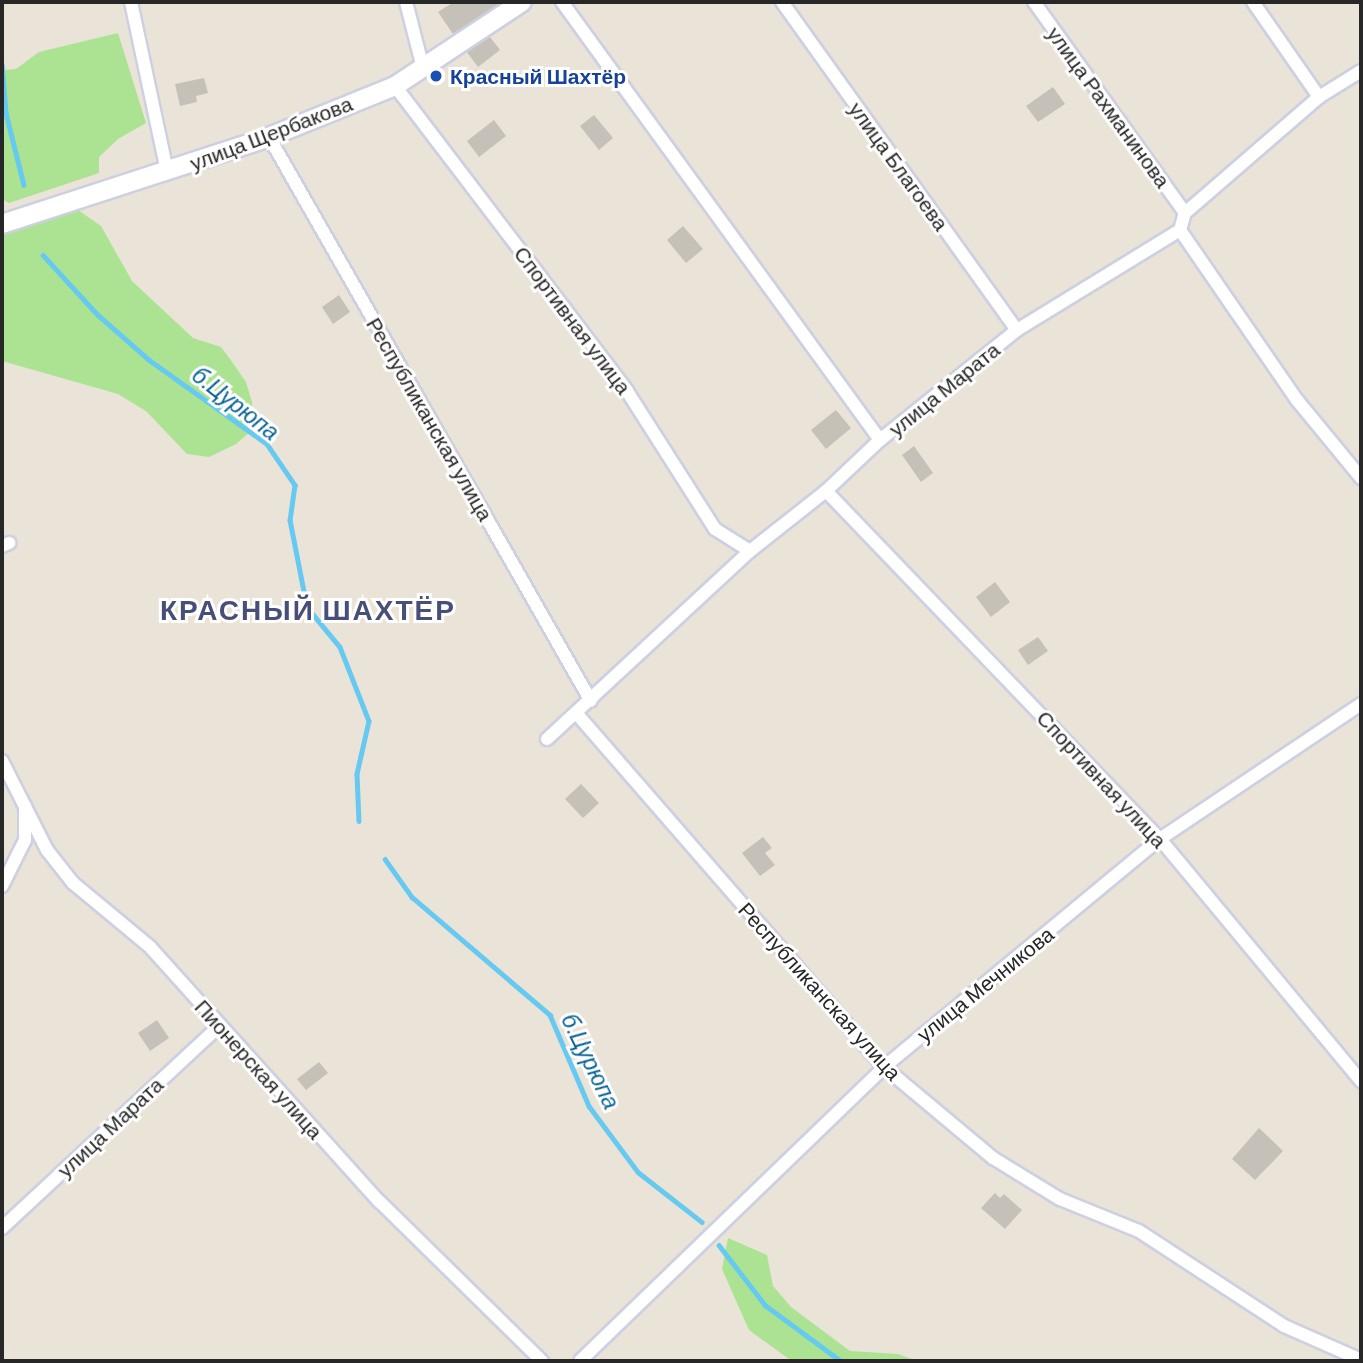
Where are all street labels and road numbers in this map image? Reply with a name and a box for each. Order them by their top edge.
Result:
street label: улица Рахманинова [1042,22,1176,192]
street label: улица Щербакова [186,90,356,176]
street label: улица Благоева [844,97,954,235]
street label: Спортивная улица [509,241,637,399]
street label: Республиканская улица [361,313,499,525]
street label: улица Марата [883,337,1005,441]
street label: Спортивная улица [1032,705,1172,853]
street label: Республиканская улица [734,897,906,1085]
street label: улица Мечникова [912,921,1058,1047]
street label: Пионерская улица [190,994,328,1144]
street label: улица Марата [52,1072,168,1182]

